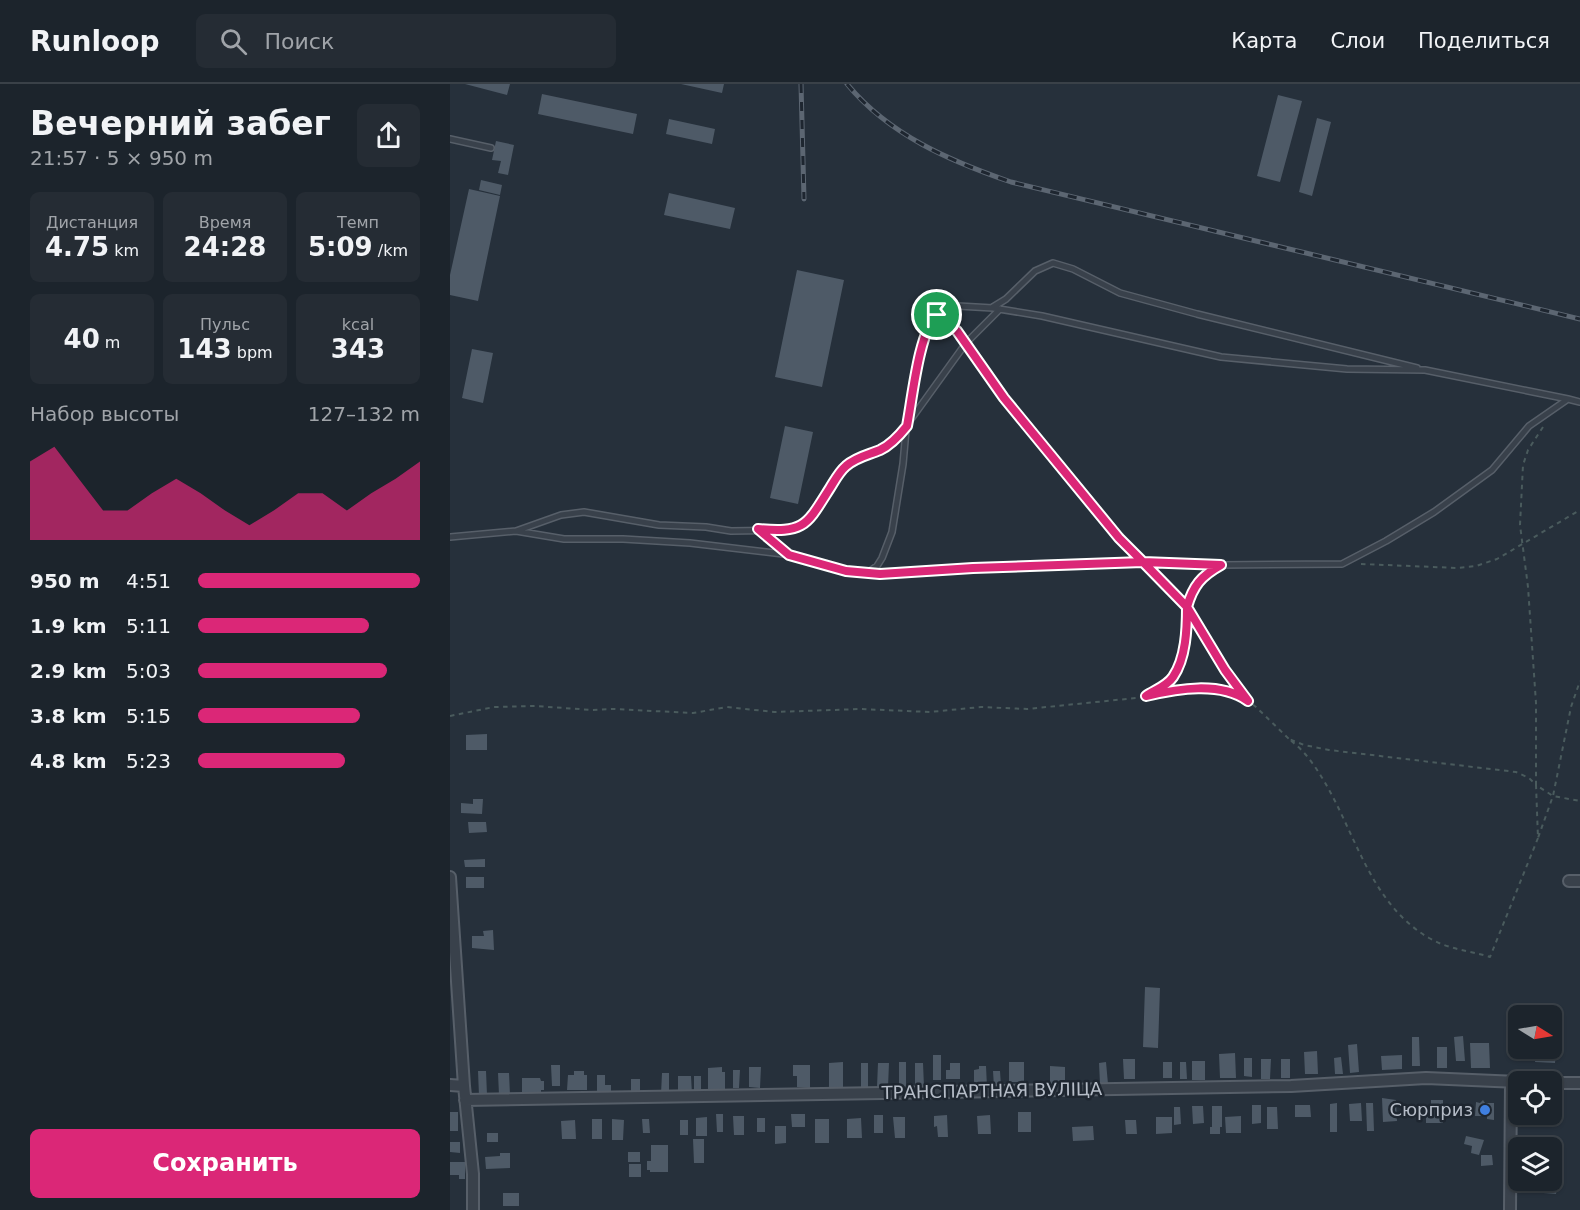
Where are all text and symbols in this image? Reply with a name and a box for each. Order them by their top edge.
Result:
search box [196,14,616,68]
text: Runloop [30,25,160,58]
icon: search [217,25,250,58]
text: Поиск [265,29,334,54]
text: Карта [1231,29,1297,53]
text: Слои [1330,29,1385,53]
text: Поделиться [1418,29,1550,53]
text: Вечерний забег [30,104,331,143]
button: share [357,104,420,167]
text: 21:57 · 5 × 950 m [30,146,213,170]
text: Дистанция [46,213,138,232]
text: Время [199,213,251,232]
text: Темп [337,213,379,232]
text: 4.75 [45,232,109,262]
text: 24:28 [184,232,266,262]
text: 5:09 [308,232,373,262]
text: km [109,241,139,260]
text: /km [373,241,408,260]
pin [911,289,962,340]
icon: arrive [920,298,953,331]
text: Пульс [200,315,250,334]
text: kcal [342,315,374,334]
text: 40 [64,324,100,354]
text: m [100,333,120,352]
text: 143 [177,334,232,364]
text: 343 [331,334,385,364]
text: bpm [232,343,273,362]
text: Набор высоты [30,402,179,426]
text: 127–132 m [308,402,420,426]
text: 950 m [30,569,100,593]
text: 4:51 [126,569,171,593]
text: 1.9 km [30,614,107,638]
text: 5:11 [126,614,171,638]
text: 2.9 km [30,659,107,683]
text: 5:03 [126,659,171,683]
text: 3.8 km [30,704,107,728]
text: 5:15 [126,704,171,728]
text: 4.8 km [30,749,107,773]
text: 5:23 [126,749,171,773]
north arrow [1508,1005,1562,1059]
map controls [1508,1005,1562,1191]
button: locate [1508,1071,1562,1125]
street label: ТРАНСПАРТНАЯ ВУЛІЦА [881,1078,1103,1103]
place label: Сюрприз [1389,1099,1473,1120]
marker: Сюрприз [1478,1103,1492,1117]
button: Сохранить [30,1129,420,1198]
button: layers [1508,1137,1562,1191]

